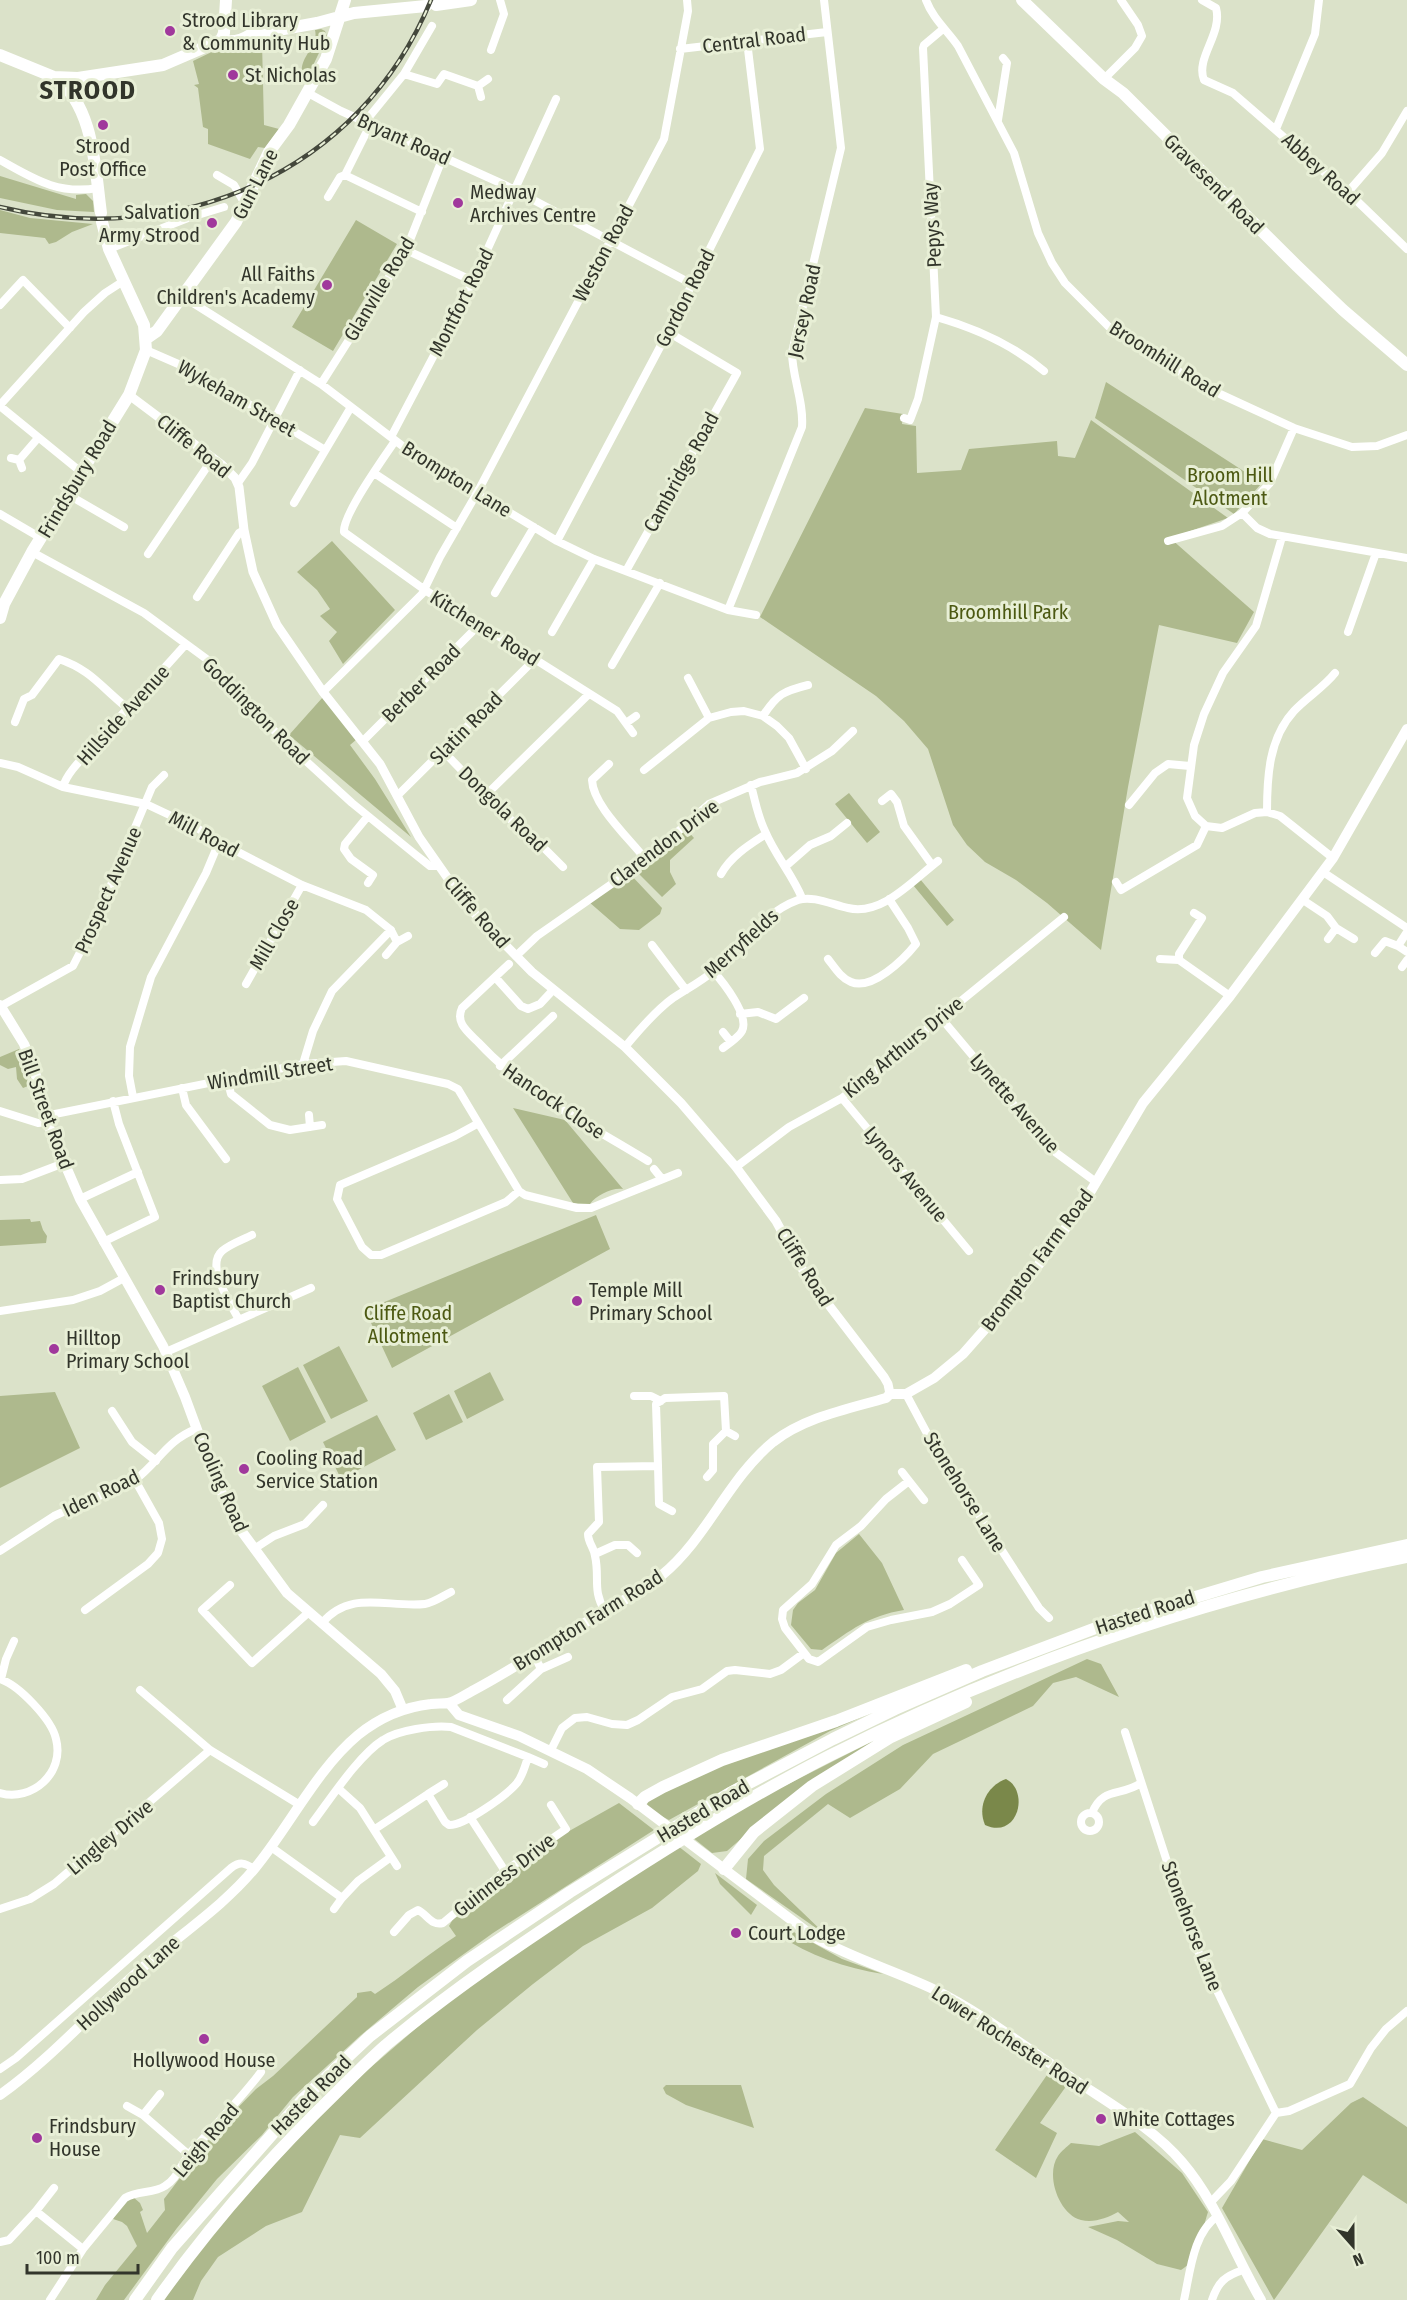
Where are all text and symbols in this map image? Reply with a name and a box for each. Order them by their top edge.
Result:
place label: Strood Library & Community Hub [182,8,330,55]
street label: Central Road [701,22,807,58]
marker: Strood Library & Community Hub [163,24,177,38]
place label: St Nicholas [245,63,336,87]
marker: St Nicholas [226,68,240,82]
district label: STROOD [39,75,137,106]
street label: Bryant Road [354,108,454,170]
marker: Strood Post Office [96,118,110,132]
street label: Abbey Road [1277,128,1365,210]
street label: Gravesend Road [1159,129,1269,239]
place label: Strood Post Office [59,134,147,181]
street label: Gun Lane [227,145,283,223]
place label: Medway Archives Centre [470,180,596,227]
street label: Pepys Way [918,182,946,268]
marker: Medway Archives Centre [451,196,465,210]
place label: Salvation Army Strood [99,200,200,247]
street label: Weston Road [567,200,639,306]
marker: Salvation Army Strood [205,216,219,230]
street label: Glanville Road [339,233,419,345]
street label: Montfort Road [424,244,498,360]
street label: Gordon Road [650,245,720,351]
place label: All Faiths Children's Academy [156,262,315,309]
street label: Jersey Road [782,262,826,360]
marker: All Faiths Children's Academy [320,278,334,292]
street label: Broomhill Road [1105,315,1225,403]
street label: Wykeham Street [174,354,301,442]
street label: Cambridge Road [638,408,724,536]
street label: Cliffe Road [152,409,236,483]
street label: Frindsbury Road [32,416,122,542]
street label: Brompton Lane [398,436,516,522]
park label: Broom Hill Alotment [1187,463,1273,510]
street label: Kitchener Road [426,585,544,671]
park label: Broomhill Park [948,600,1069,624]
street label: Berber Road [377,639,465,727]
street label: Goddington Road [197,652,315,770]
street label: Hillside Avenue [72,660,174,770]
street label: Slatin Road [425,687,507,769]
street label: Dongola Road [454,761,552,857]
street label: Clarendon Drive [605,794,723,892]
street label: Mill Road [165,806,243,862]
street label: Prospect Avenue [69,823,147,957]
street label: Cliffe Road [439,871,515,953]
street label: Mill Close [244,894,304,974]
street label: Merryfields [699,903,783,983]
street label: King Arthurs Drive [838,991,968,1103]
street label: Bill Street Road [13,1045,79,1173]
street label: Lynette Avenue [965,1048,1065,1158]
street label: Windmill Street [206,1051,335,1095]
street label: Hancock Close [498,1058,610,1144]
street label: Lynors Avenue [859,1121,953,1227]
street label: Brompton Farm Road [976,1184,1098,1336]
street label: Cliffe Road [771,1223,839,1311]
place label: Frindsbury Baptist Church [172,1266,291,1313]
place label: Temple Mill Primary School [589,1278,712,1325]
marker: Frindsbury Baptist Church [153,1283,167,1297]
marker: Temple Mill Primary School [570,1294,584,1308]
park label: Cliffe Road Allotment [364,1301,452,1348]
place label: Hilltop Primary School [66,1326,189,1373]
marker: Hilltop Primary School [47,1342,61,1356]
street label: Cooling Road [188,1428,254,1536]
street label: Stonehorse Lane [919,1428,1011,1556]
place label: Cooling Road Service Station [256,1446,378,1493]
marker: Cooling Road Service Station [237,1462,251,1476]
street label: Iden Road [59,1464,143,1522]
street label: Brompton Farm Road [509,1564,667,1676]
street label: Hasted Road [1092,1585,1198,1639]
street label: Hasted Road [653,1774,753,1848]
street label: Lingley Drive [62,1794,158,1880]
street label: Guinness Drive [449,1828,559,1922]
street label: Stonehorse Lane [1156,1858,1228,1994]
place label: Court Lodge [748,1921,846,1945]
marker: Court Lodge [729,1926,743,1940]
street label: Hollywood Lane [72,1930,184,2036]
street label: Lower Rochester Road [927,1981,1093,2099]
marker: Hollywood House [197,2032,211,2046]
place label: Hollywood House [133,2048,276,2072]
street label: Hasted Road [266,2050,356,2140]
street label: Leigh Road [168,2098,244,2182]
place label: White Cottages [1113,2107,1235,2131]
marker: White Cottages [1094,2112,1108,2126]
place label: Frindsbury House [49,2114,136,2161]
marker: Frindsbury House [30,2131,44,2145]
north arrow [1323,2216,1383,2276]
scale bar [27,2237,138,2275]
text: 100 m [36,2247,80,2269]
text: N [1350,2249,1366,2270]

